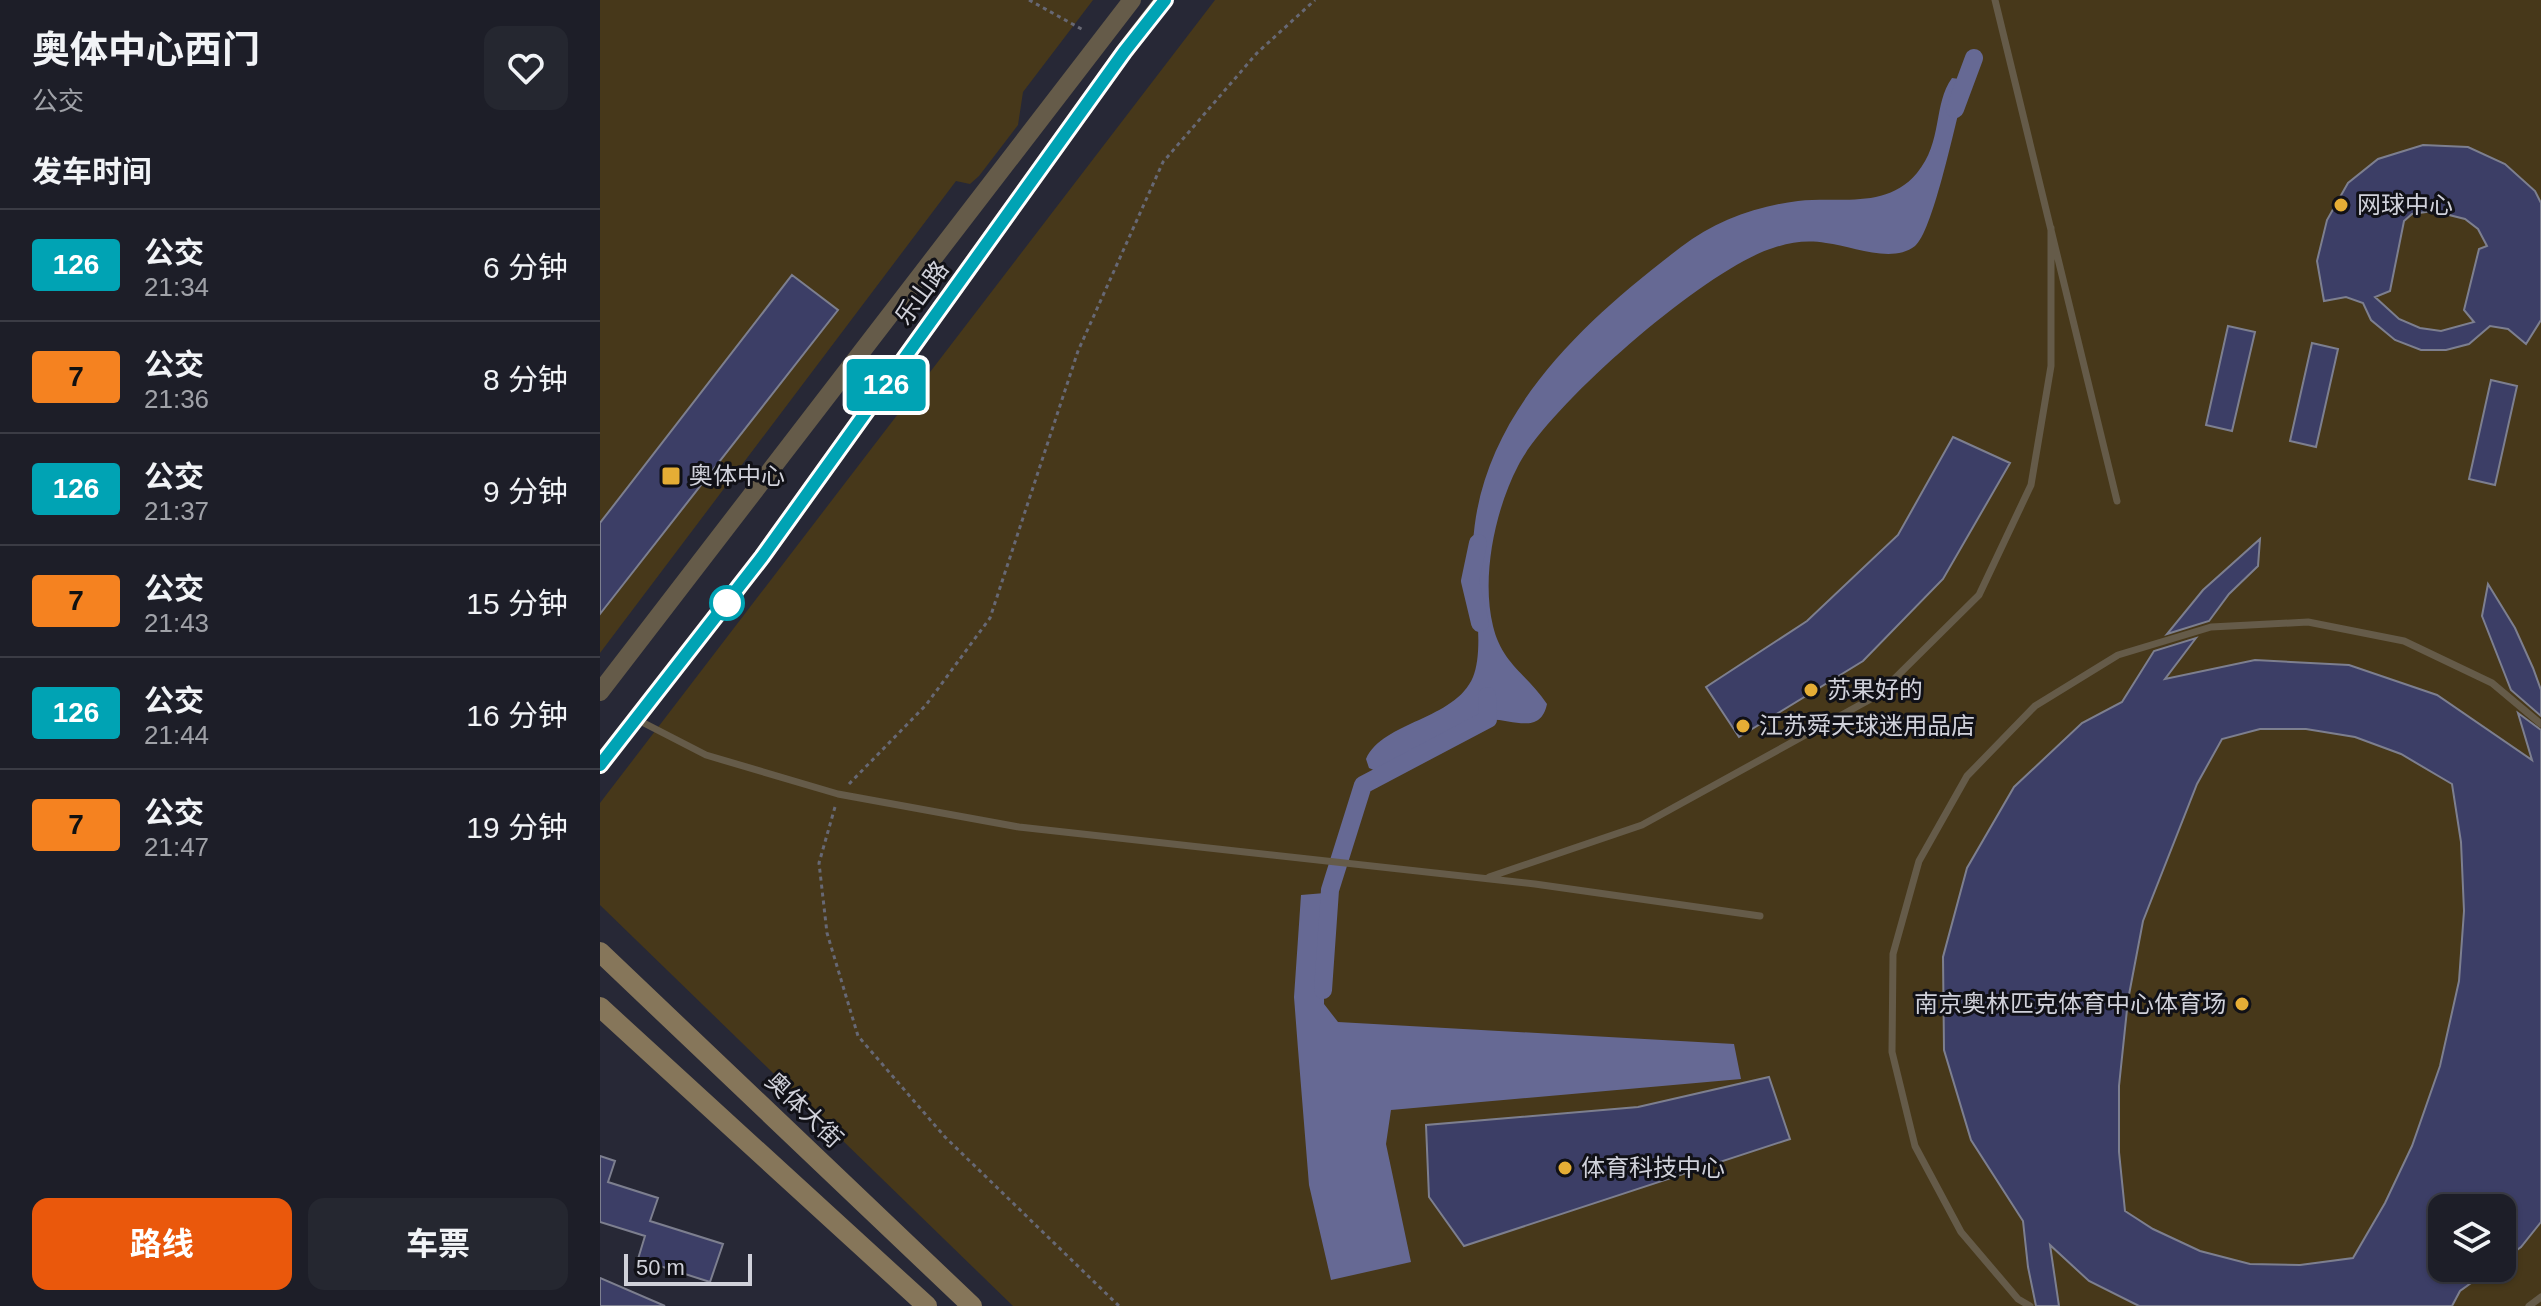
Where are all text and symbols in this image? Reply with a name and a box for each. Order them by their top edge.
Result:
button: heart [484,26,568,110]
text: 奥体中心西门 [32,29,260,71]
text: 公交 [32,86,84,116]
text: 发车时间 [32,155,152,188]
place label: 网球中心 [2357,191,2453,218]
marker: 网球中心 [2332,196,2350,214]
text: 公交 [144,236,204,269]
text: 126 [53,249,99,280]
text: 6 分钟 [483,251,568,284]
street label: 乐山路 [890,256,954,330]
text: 21:34 [144,272,209,302]
text: 公交 [144,348,204,381]
line badge: 126 [840,359,932,411]
text: 7 [68,361,84,392]
text: 8 分钟 [483,363,568,396]
text: 126 [863,369,909,400]
text: 21:36 [144,384,209,414]
text: 公交 [144,460,204,493]
place label: 奥体中心 [689,462,785,489]
marker: 奥体中心 [660,465,682,487]
text: 126 [53,473,99,504]
text: 9 分钟 [483,475,568,508]
text: 21:37 [144,496,209,526]
text: 公交 [144,572,204,605]
text: 7 [68,585,84,616]
unlabelled marker [710,586,744,620]
text: 15 分钟 [466,587,568,620]
text: 21:43 [144,608,209,638]
place label: 苏果好的 [1827,676,1923,703]
marker: 苏果好的 [1802,681,1820,699]
text: 公交 [144,684,204,717]
text: 126 [53,697,99,728]
text: 16 分钟 [466,699,568,732]
place label: 江苏舜天球迷用品店 [1759,712,1975,739]
marker: 江苏舜天球迷用品店 [1734,717,1752,735]
text: 21:44 [144,720,209,750]
text: 公交 [144,796,204,829]
text: 7 [68,809,84,840]
text: 19 分钟 [466,811,568,844]
text: 21:47 [144,832,209,862]
place label: 南京奥林匹克体育中心体育场 [1914,990,2226,1017]
marker: 南京奥林匹克体育中心体育场 [2233,995,2251,1013]
street label: 奥体大街 [760,1067,848,1153]
place label: 体育科技中心 [1581,1154,1725,1181]
marker: 体育科技中心 [1556,1159,1574,1177]
map controls [2428,1194,2516,1282]
button: layers [2428,1194,2516,1282]
button: 路线 [32,1198,292,1290]
button: 车票 [308,1198,568,1290]
scale bar [624,1250,752,1286]
text: 50 m [636,1255,685,1280]

